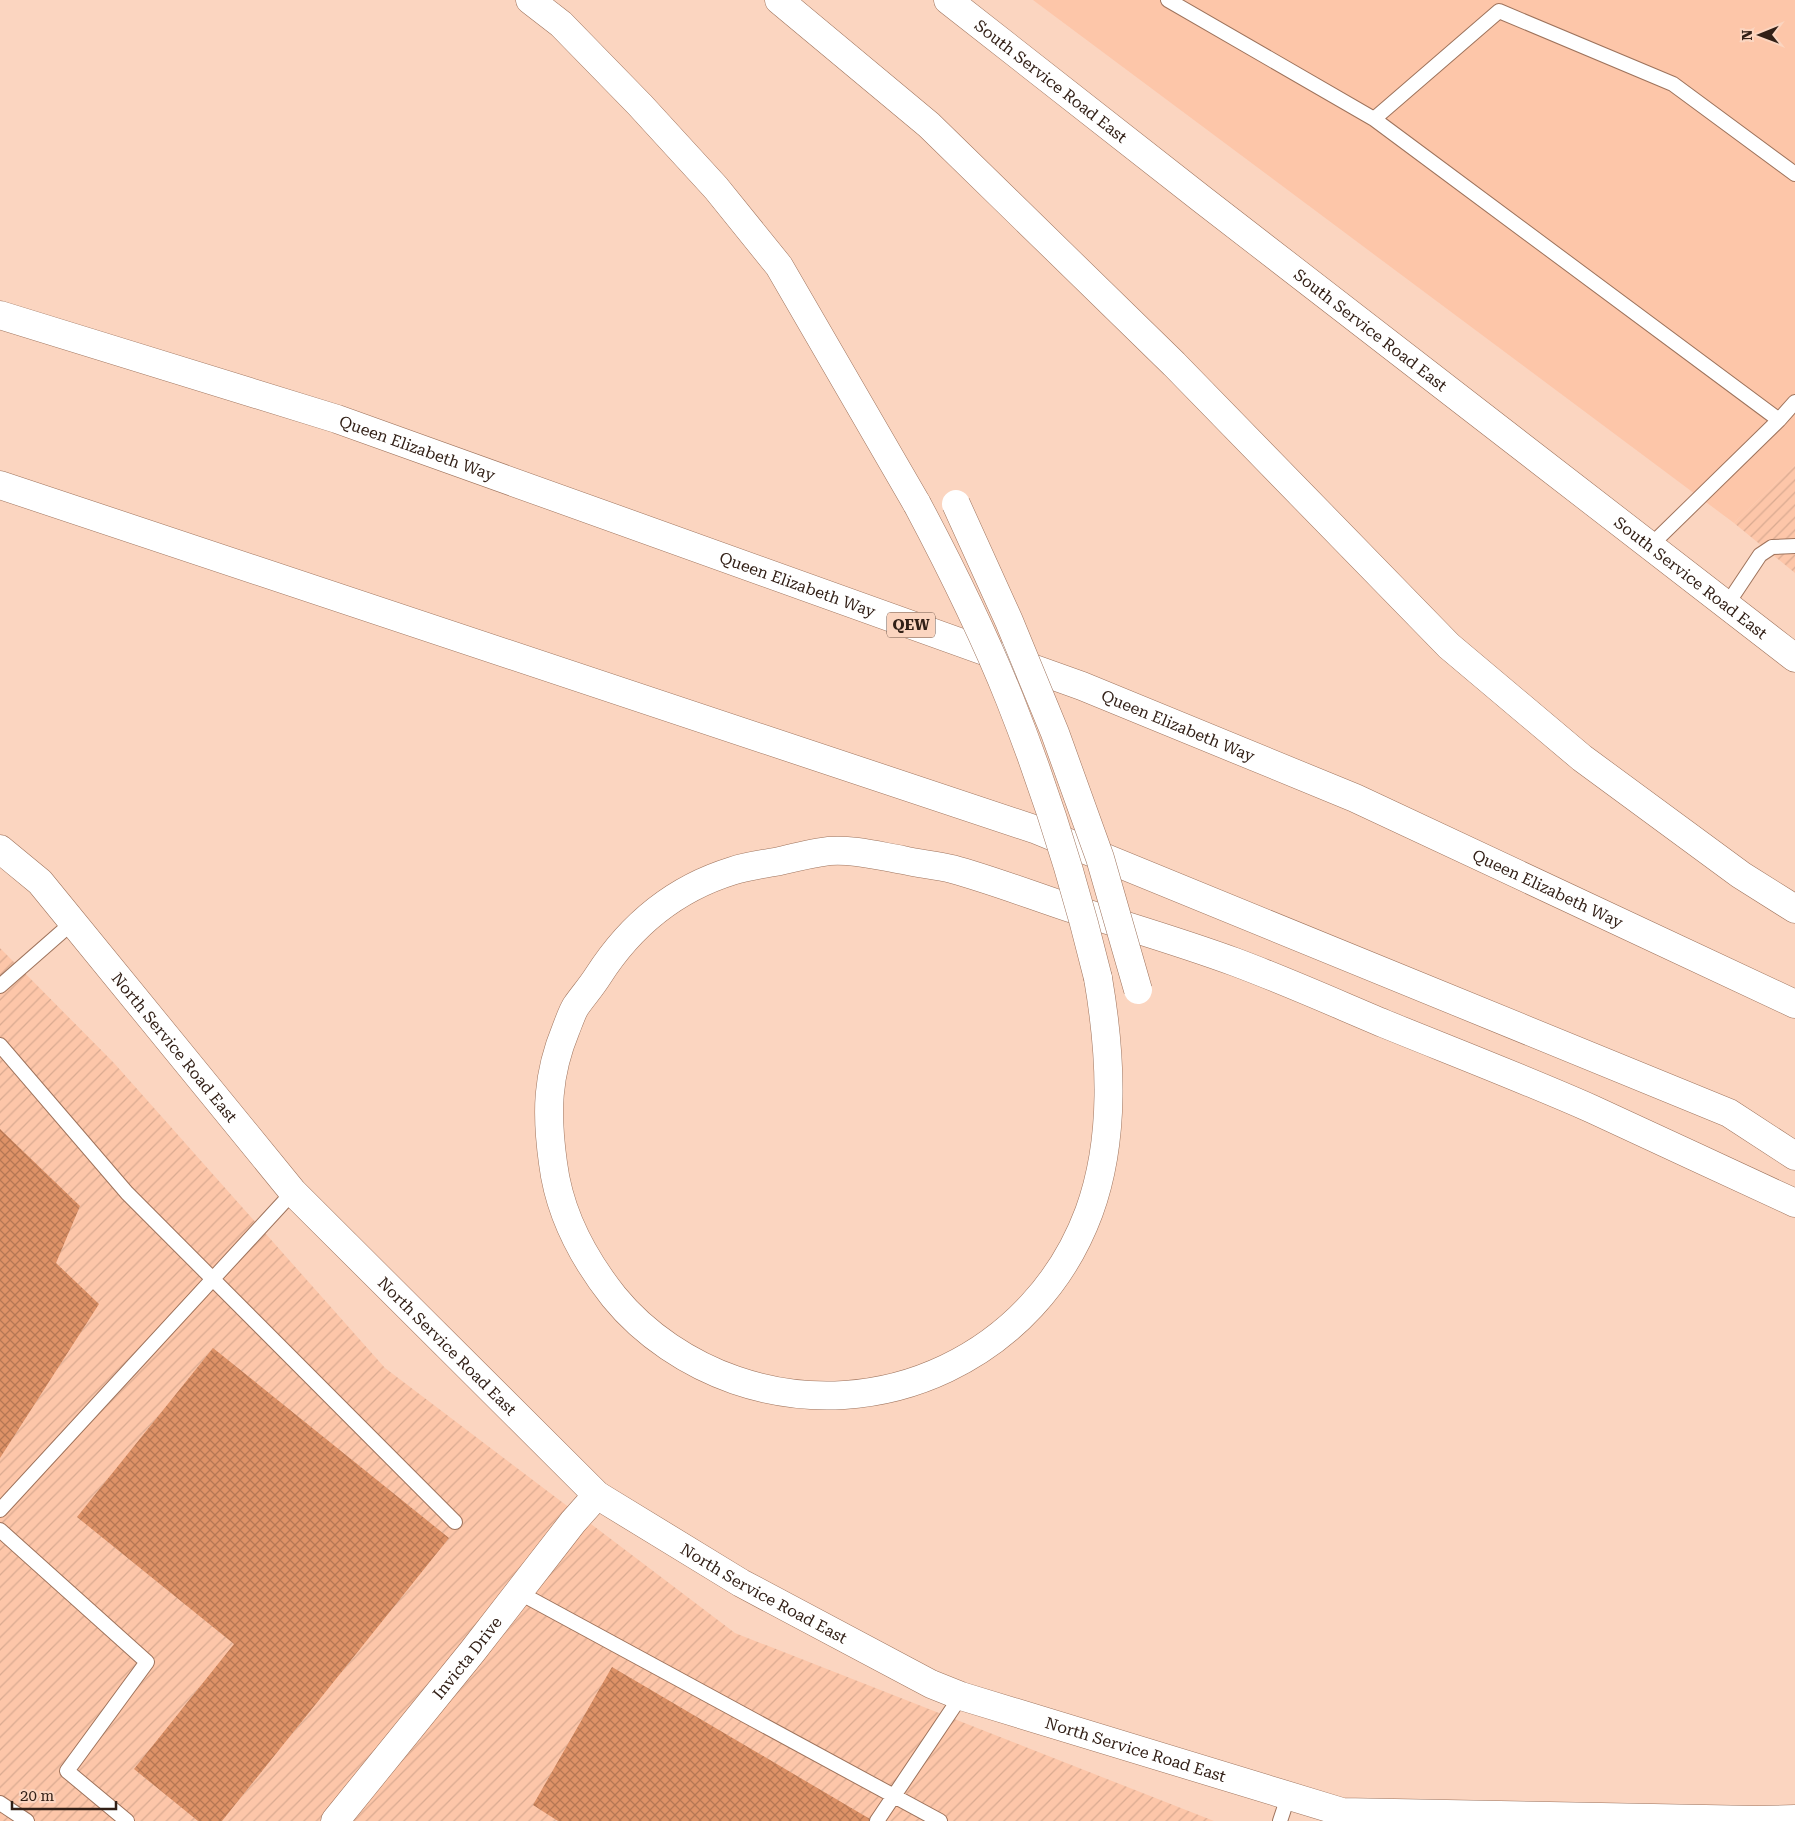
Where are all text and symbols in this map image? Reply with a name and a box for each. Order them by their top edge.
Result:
north arrow [1735,10,1785,60]
street label: South Service Road East [971,15,1131,147]
text: N [1739,29,1755,41]
street label: South Service Road East [1290,264,1451,395]
street label: Queen Elizabeth Way [337,411,498,485]
street label: South Service Road East [1611,512,1771,643]
street label: Queen Elizabeth Way [717,547,879,621]
road number: QEW [887,612,935,638]
street label: Queen Elizabeth Way [1099,686,1258,766]
street label: Queen Elizabeth Way [1469,845,1627,932]
street label: North Service Road East [108,968,242,1126]
street label: North Service Road East [374,1273,521,1419]
street label: North Service Road East [677,1539,851,1647]
street label: Invicta Drive [428,1613,506,1703]
street label: North Service Road East [1043,1713,1228,1786]
scale bar [12,1778,116,1810]
text: 20 m [20,1787,55,1805]

